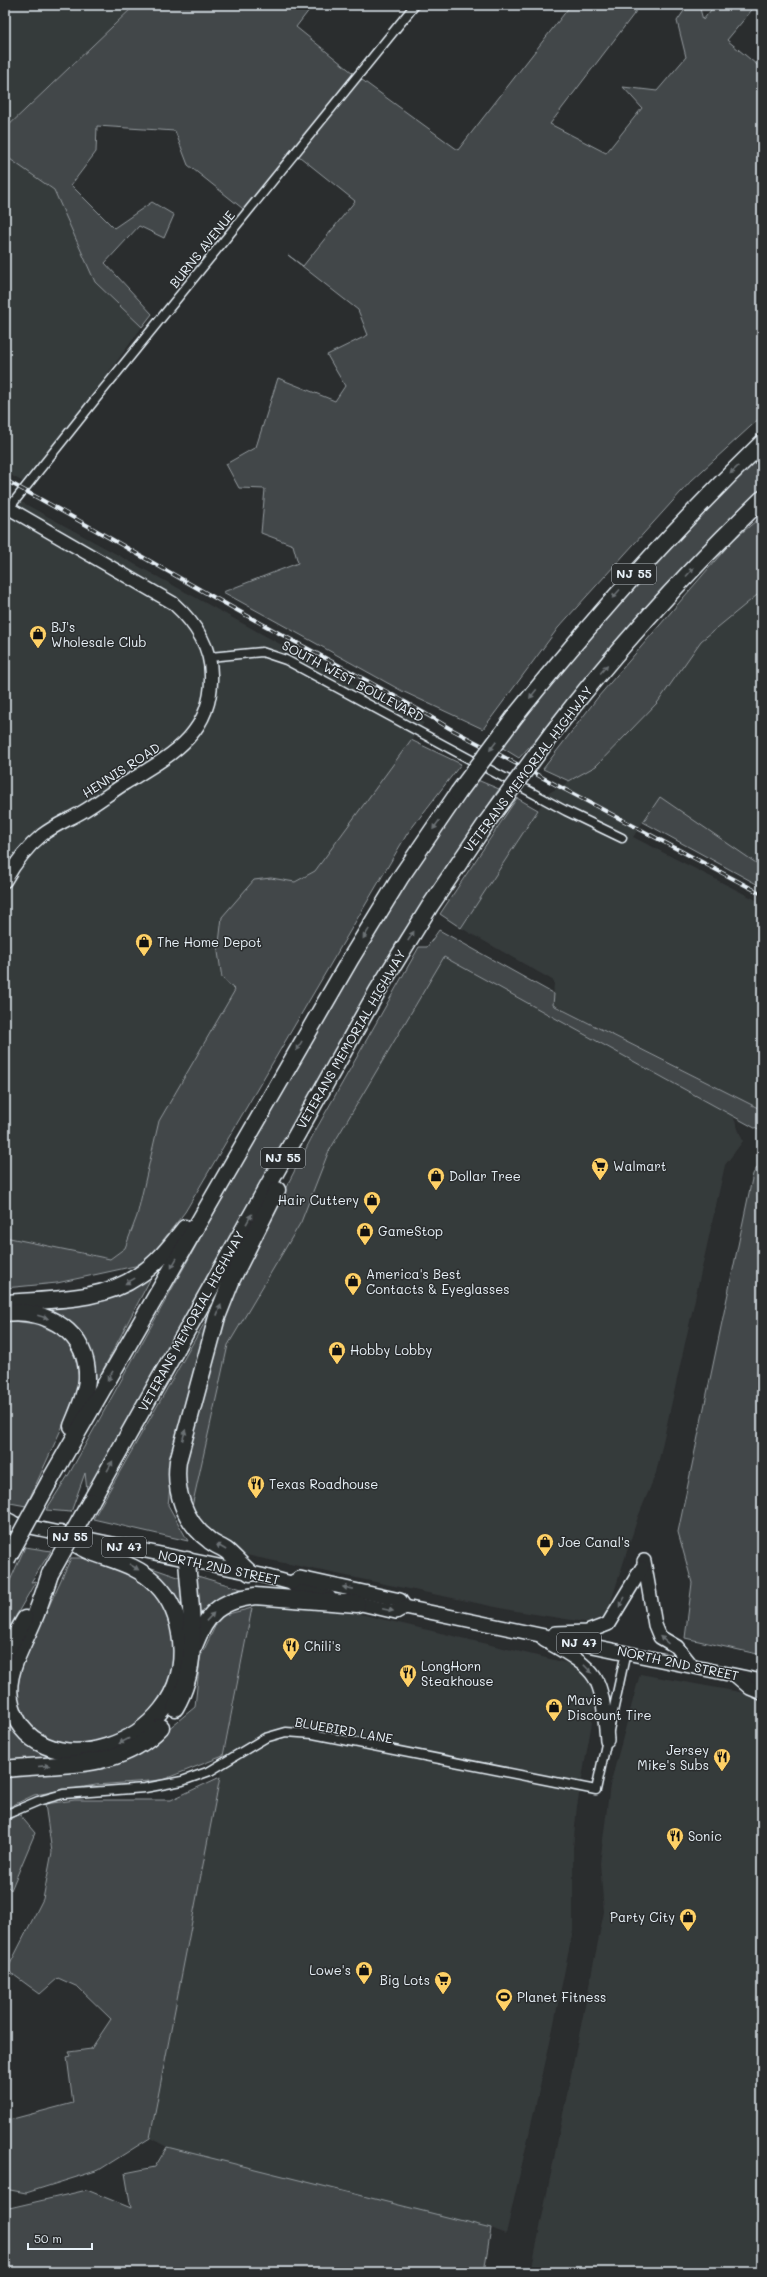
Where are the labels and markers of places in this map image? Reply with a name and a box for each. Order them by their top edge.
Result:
place label: BJ's Wholesale Club [51,618,147,650]
shop icon: BJ's Wholesale Club [28,624,48,649]
shop icon: The Home Depot [134,932,154,957]
place label: The Home Depot [157,933,262,950]
supermarket icon: Walmart [590,1156,610,1181]
place label: Walmart [613,1157,667,1174]
shop icon: Dollar Tree [426,1166,446,1191]
place label: Dollar Tree [449,1167,521,1184]
shop icon: Hair Cuttery [362,1190,382,1215]
place label: Hair Cuttery [278,1191,359,1208]
shop icon: GameStop [355,1221,375,1246]
place label: GameStop [378,1222,443,1239]
place label: America's Best Contacts & Eyeglasses [366,1265,510,1297]
shop icon: America's Best Contacts & Eyeglasses [343,1271,363,1296]
shop icon: Hobby Lobby [327,1340,347,1365]
place label: Hobby Lobby [350,1341,433,1358]
restaurant icon: Texas Roadhouse [246,1474,266,1499]
place label: Texas Roadhouse [269,1475,378,1492]
shop icon: Joe Canal's [535,1532,555,1557]
place label: Joe Canal's [558,1533,630,1550]
restaurant icon: Chili's [281,1636,301,1661]
place label: Chili's [304,1637,341,1654]
place label: LongHorn Steakhouse [421,1657,494,1689]
restaurant icon: LongHorn Steakhouse [398,1663,418,1688]
place label: Mavis Discount Tire [567,1691,652,1723]
shop icon: Mavis Discount Tire [544,1697,564,1722]
place label: Jersey Mike's Subs [637,1741,709,1773]
restaurant icon: Jersey Mike's Subs [712,1747,732,1772]
restaurant icon: Sonic [665,1826,685,1851]
place label: Sonic [688,1827,722,1844]
shop icon: Party City [678,1907,698,1932]
place label: Party City [610,1908,675,1925]
shop icon: Lowe's [354,1960,374,1985]
place label: Lowe's [309,1961,351,1978]
supermarket icon: Big Lots [433,1970,453,1995]
place label: Big Lots [380,1971,430,1988]
sports icon: Planet Fitness [494,1987,514,2012]
place label: Planet Fitness [517,1988,606,2005]

